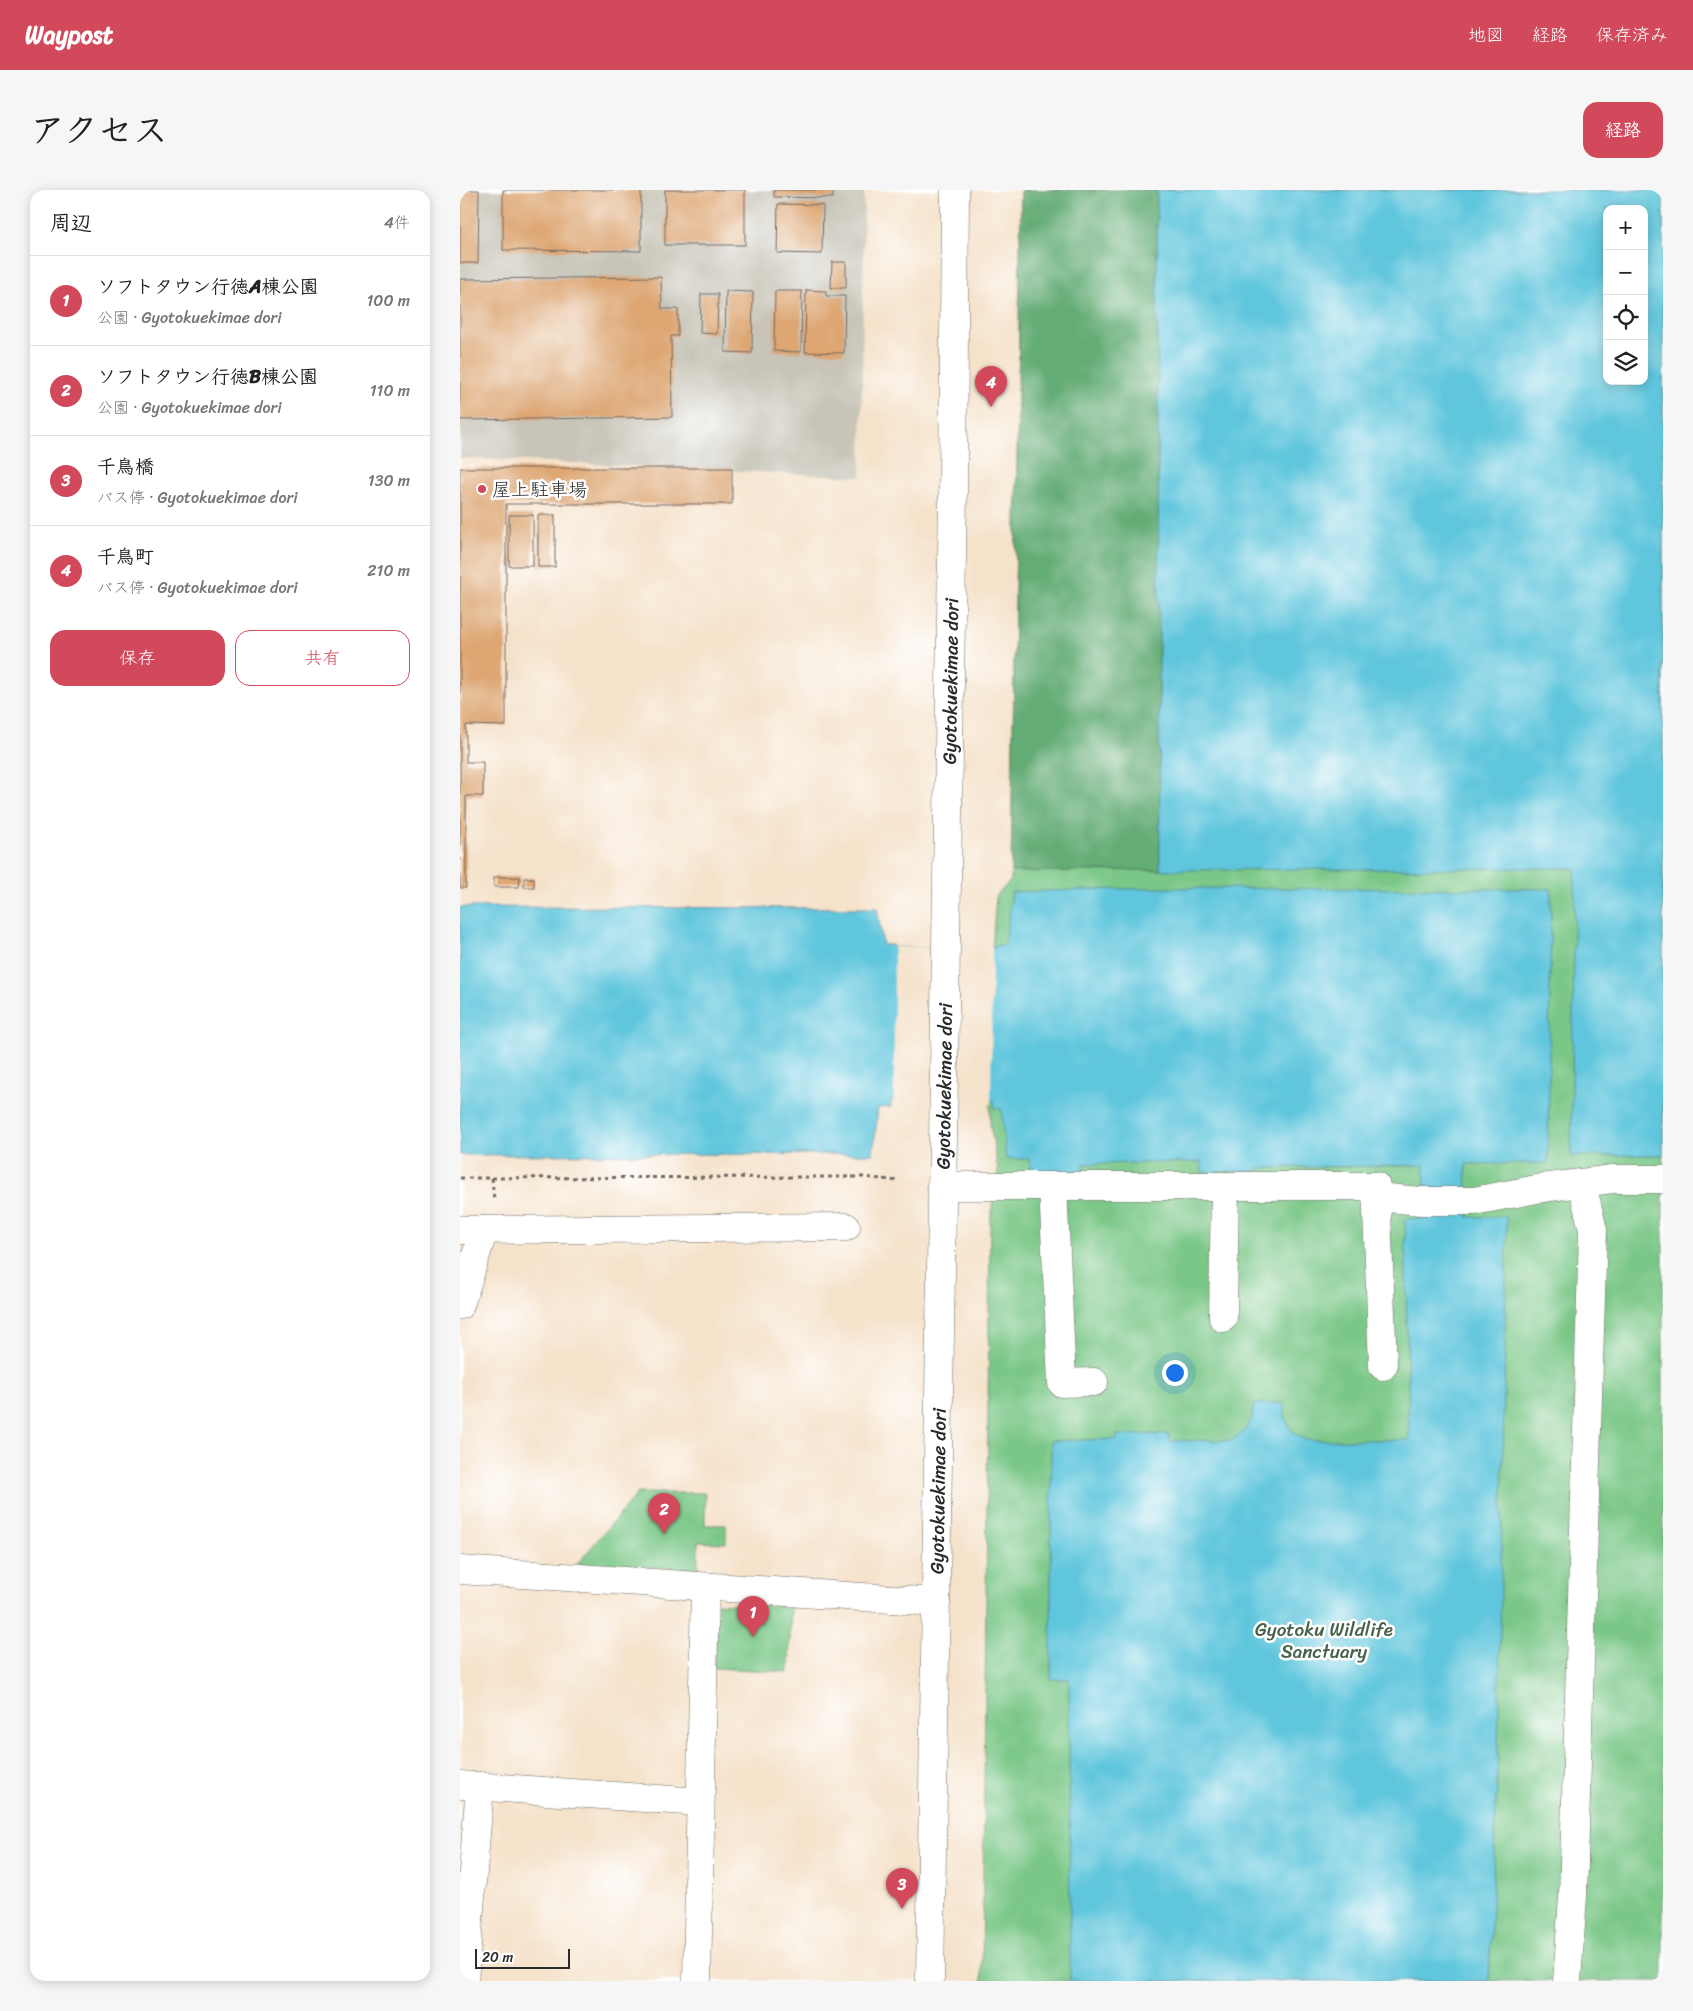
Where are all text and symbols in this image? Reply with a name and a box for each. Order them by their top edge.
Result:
text: Waypost [25,14,113,56]
text: 地図 [1468,19,1504,51]
text: 経路 [1532,19,1568,51]
text: 保存済み [1596,19,1668,51]
text: アクセス [30,99,168,161]
button: 経路 [1583,102,1663,158]
text: 周辺 [50,204,92,242]
map controls [1603,205,1648,385]
button: + [1603,205,1648,250]
text: 4件 [384,208,410,237]
button: − [1603,250,1648,295]
text: ソフトタウン行徳A棟公園 [97,270,318,303]
text: 1 [63,286,69,315]
text: 100 m [366,286,410,315]
button: locate [1603,295,1648,340]
text: 公園 · Gyotokuekimae dori [97,303,282,332]
button: layers [1603,340,1648,385]
text: ソフトタウン行徳B棟公園 [97,360,318,393]
pin: 4 [975,366,1007,407]
text: 2 [61,376,71,405]
text: 110 m [370,376,410,405]
text: 公園 · Gyotokuekimae dori [97,393,282,422]
text: 千鳥橋 [97,450,154,483]
text: 3 [62,466,70,495]
text: 130 m [368,466,410,495]
place label: 屋上駐車場 [492,473,587,506]
text: バス停 · Gyotokuekimae dori [97,483,298,512]
marker: 屋上駐車場 [476,483,488,495]
text: 千鳥町 [97,540,154,573]
text: 4 [61,556,71,585]
text: 210 m [367,556,410,585]
text: バス停 · Gyotokuekimae dori [97,573,298,602]
street label: Gyotokuekimae dori [932,597,968,765]
button: 保存 [50,630,225,686]
button: 共有 [235,630,410,686]
street label: Gyotokuekimae dori [926,1002,962,1170]
your location [1162,1360,1188,1386]
street label: Gyotokuekimae dori [920,1407,955,1574]
pin: 2 [648,1493,680,1534]
pin: 1 [737,1596,769,1637]
park label: Gyotoku Wildlife Sanctuary [1255,1613,1393,1668]
pin: 3 [886,1868,918,1909]
text: 20 m [482,1945,513,1970]
scale bar [475,1946,570,1969]

